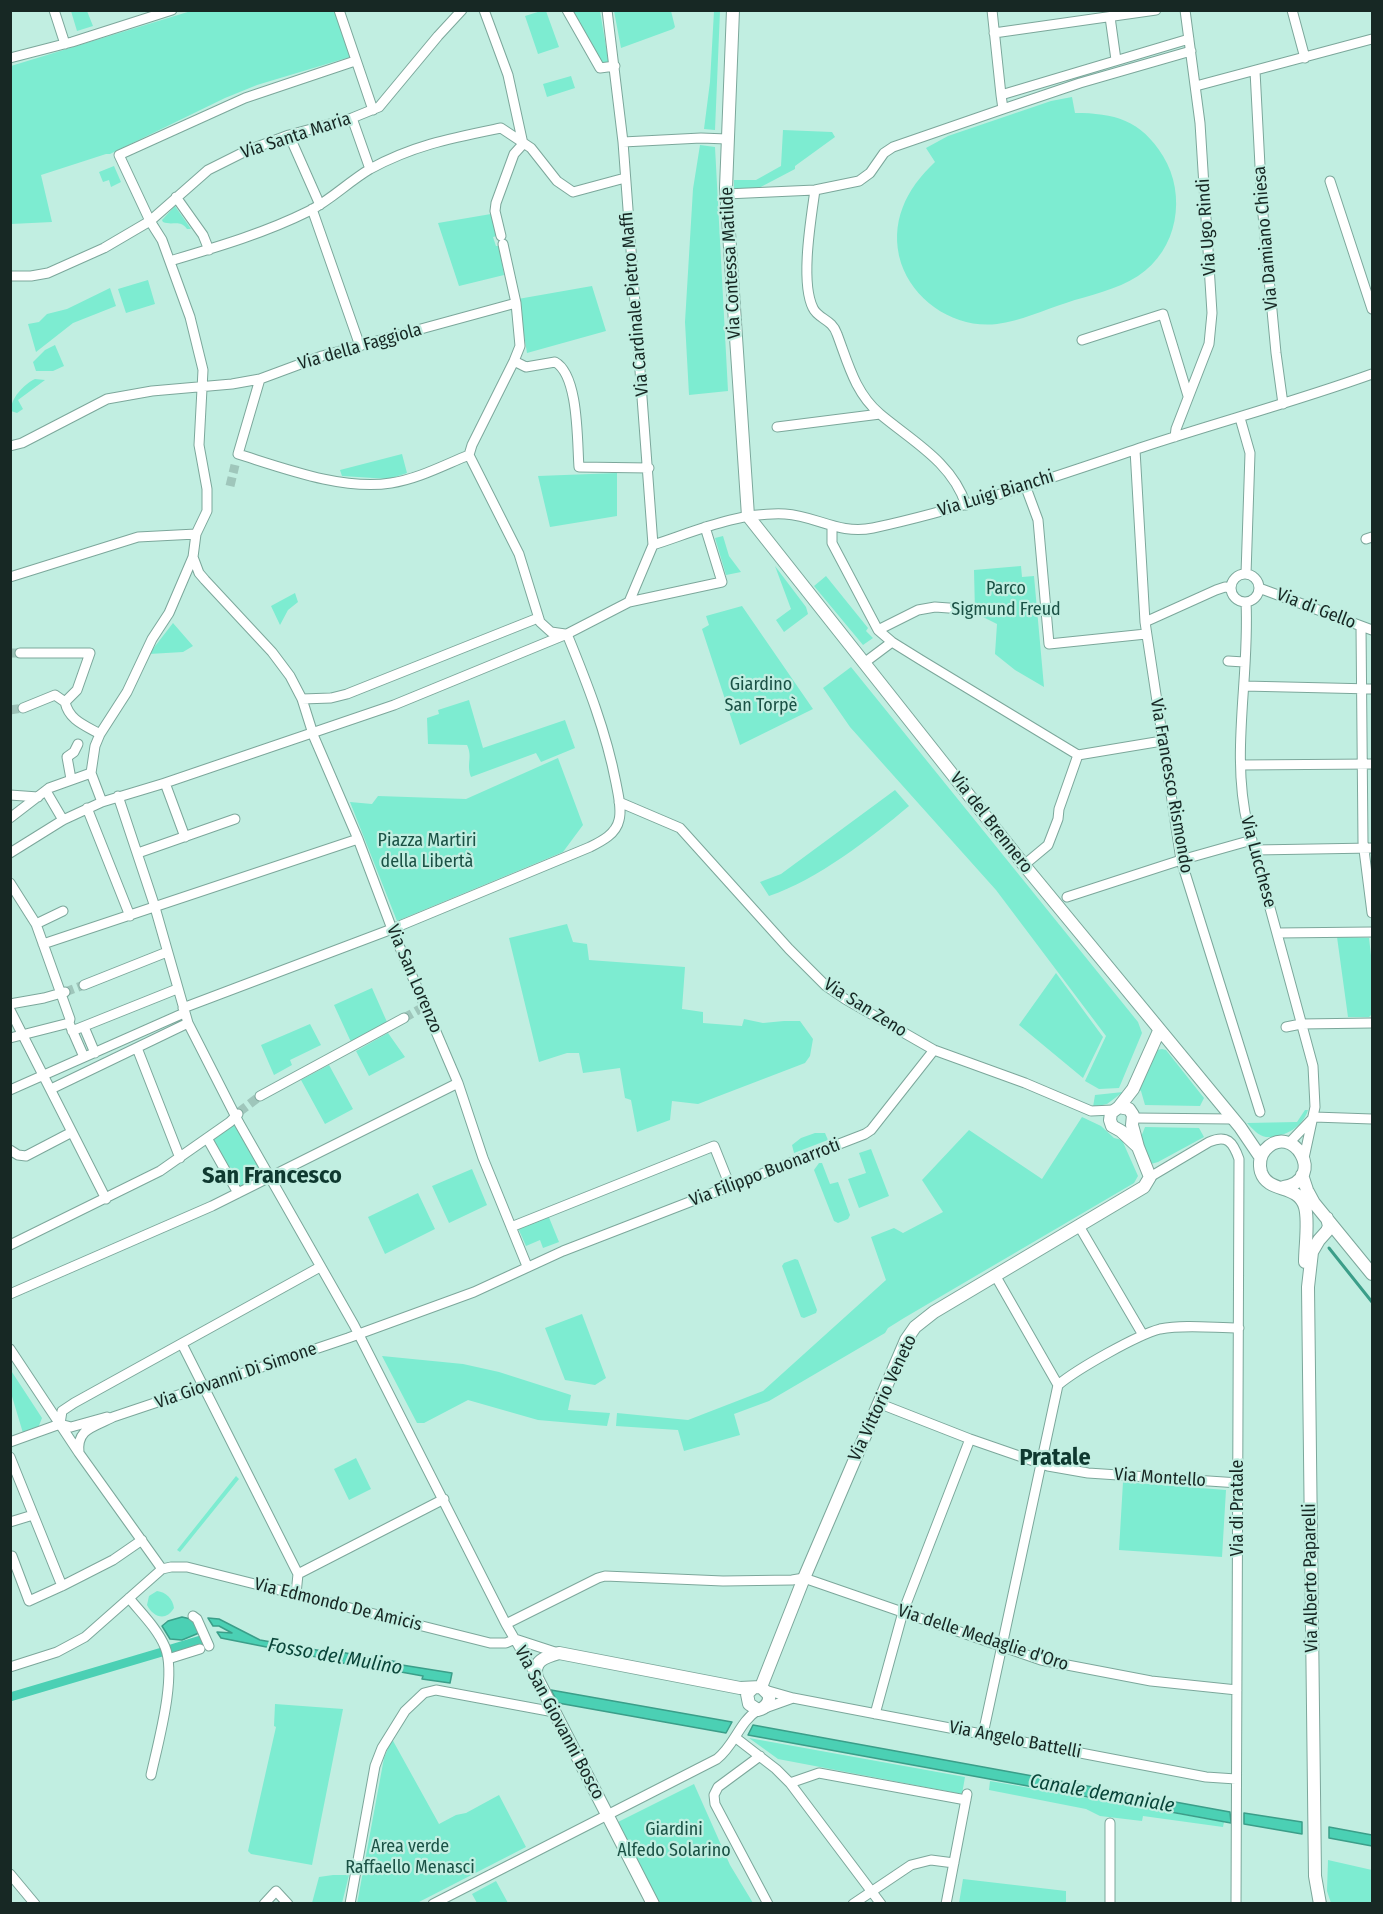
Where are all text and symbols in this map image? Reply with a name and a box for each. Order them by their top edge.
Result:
street label: Via Santa Maria [238,108,354,164]
street label: Via Damiano Chiesa [1249,165,1283,311]
street label: Via Ugo Rindi [1193,178,1221,276]
street label: Via Contessa Matilde [716,186,746,340]
street label: Via Cardinale Pietro Maffi [616,211,654,397]
street label: Via della Faggiola [296,319,424,375]
street label: Via Luigi Bianchi [935,466,1057,522]
park label: Parco Sigmund Freud [951,578,1061,620]
street label: Via di Gello [1273,584,1359,634]
park label: Giardino San Torpè [724,674,798,716]
street label: Via Francesco Rismondo [1145,697,1197,875]
street label: Via del Brennero [945,768,1037,878]
street label: Via Lucchese [1235,814,1281,910]
park label: Piazza Martiri della Libertà [378,830,476,872]
street label: Via San Lorenzo [381,921,447,1037]
street label: Via San Zeno [819,974,911,1042]
street label: Via Filippo Buonarroti [687,1134,843,1212]
district label: San Francesco [202,1162,342,1190]
street label: Via Vittorio Veneto [844,1331,922,1465]
street label: Via Giovanni Di Simone [152,1338,320,1414]
district label: Pratale [1019,1444,1091,1472]
street label: Via di Pratale [1227,1460,1249,1556]
street label: Via Montello [1113,1464,1207,1492]
street label: Via Alberto Paparelli [1299,1503,1323,1653]
street label: Via Edmondo De Amicis [252,1574,424,1636]
street label: Via delle Medaglie d'Oro [895,1600,1071,1676]
water label: Fosso del Mulino [266,1633,404,1681]
street label: Via San Giovanni Bosco [509,1643,609,1803]
street label: Via Angelo Battelli [947,1717,1083,1763]
water label: Canale demaniale [1028,1769,1176,1819]
park label: Giardini Alfedo Solarino [617,1819,731,1862]
park label: Area verde Raffaello Menasci [345,1836,475,1878]

